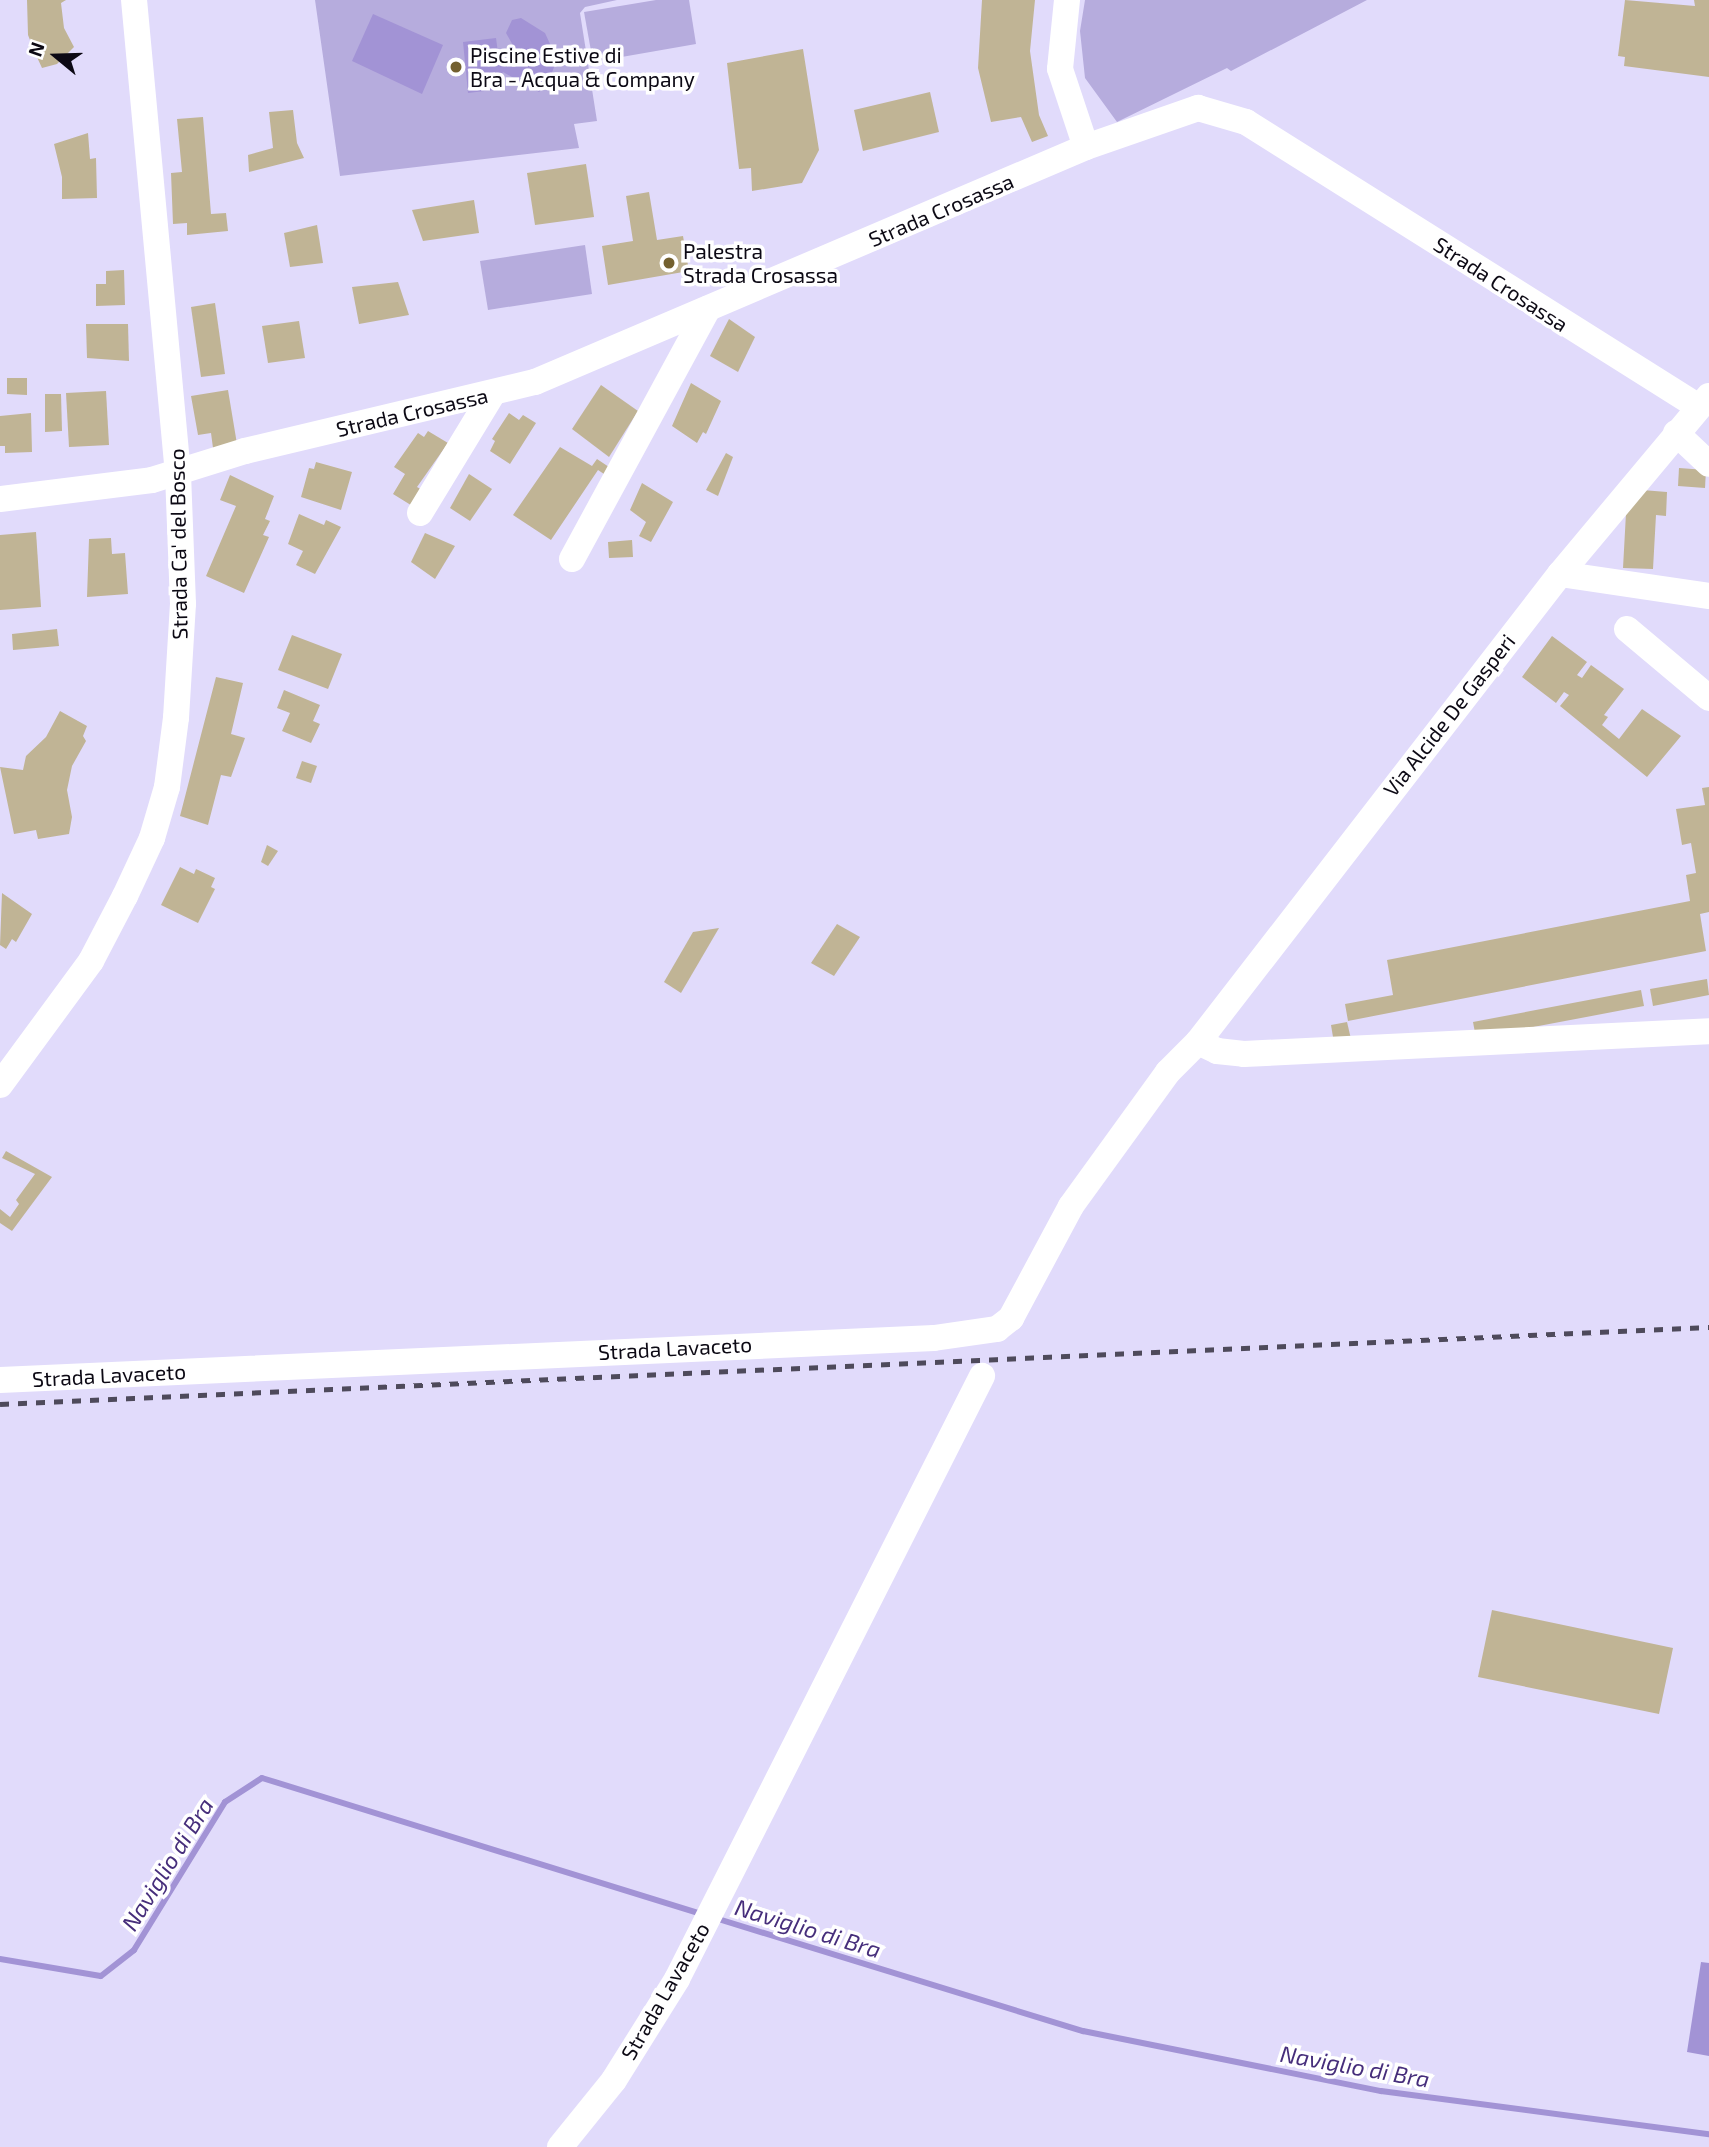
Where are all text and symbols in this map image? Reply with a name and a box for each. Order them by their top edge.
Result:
north arrow [21,21,91,91]
text: N [23,39,49,59]
place label: Piscine Estive di Bra - Acqua & Company [470,42,695,92]
marker: Piscine Estive di Bra - Acqua & Company [448,59,464,75]
street label: Strada Crosassa [865,168,1017,252]
street label: Strada Crosassa [1429,231,1573,337]
place label: Palestra Strada Crosassa [683,238,838,288]
marker: Palestra Strada Crosassa [661,255,677,271]
street label: Strada Crosassa [334,382,490,442]
street label: Strada Ca' del Bosco [164,448,192,640]
street label: Via Alcide De Gasperi [1378,629,1520,801]
street label: Strada Lavaceto [597,1331,753,1365]
street label: Strada Lavaceto [31,1358,187,1392]
water label: Naviglio di Bra [115,1793,219,1935]
water label: Naviglio di Bra [732,1893,884,1963]
street label: Strada Lavaceto [616,1918,714,2064]
water label: Naviglio di Bra [1278,2039,1432,2093]

